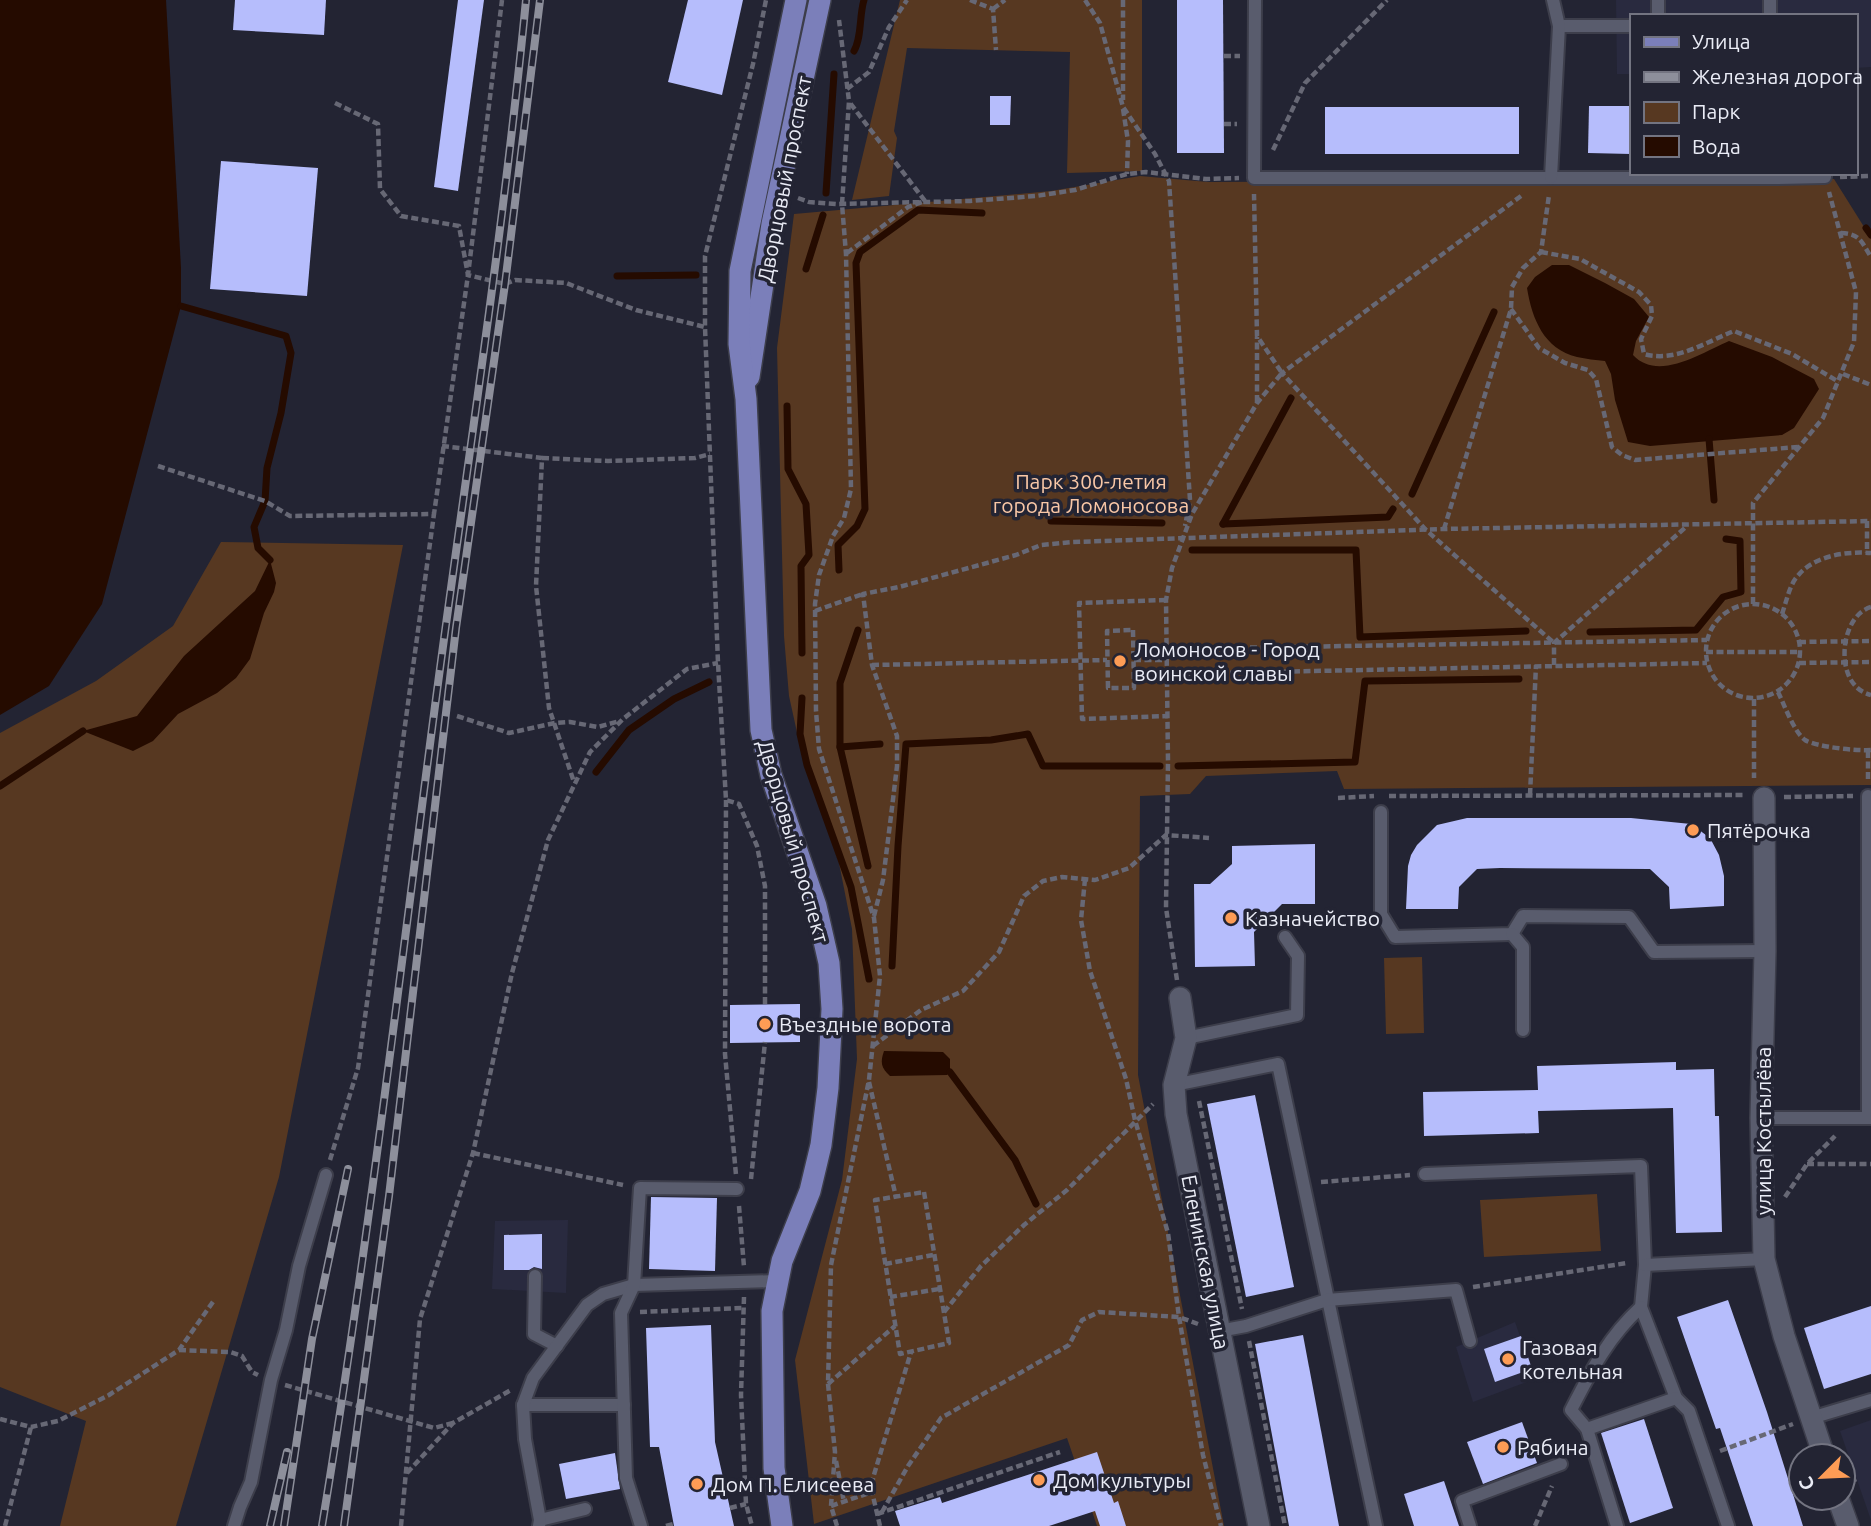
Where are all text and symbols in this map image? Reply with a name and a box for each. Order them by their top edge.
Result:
legend [1630,14,1857,175]
text: Улица [1692,29,1750,53]
text: Железная дорога [1692,64,1863,88]
street label: Дворцовый проспект [752,73,816,284]
text: Парк [1692,99,1741,123]
text: Вода [1692,134,1741,158]
park label: Парк 300-летия города Ломоносова [993,469,1189,517]
place label: Ломоносов - Город воинской славы [1134,637,1320,685]
marker: Ломоносов - Город воинской славы [1112,653,1128,669]
street label: Дворцовый проспект [754,737,835,946]
place label: Пятёрочка [1707,818,1811,842]
marker: Пятёрочка [1685,822,1701,838]
place label: Казначейство [1245,906,1380,930]
marker: Казначейство [1223,910,1239,926]
place label: Въездные ворота [779,1012,951,1036]
marker: Въездные ворота [757,1016,773,1032]
street label: улица Костылёва [1751,1047,1775,1215]
street label: Еленинская улица [1177,1173,1235,1351]
place label: Газовая котельная [1522,1335,1623,1383]
marker: Газовая котельная [1500,1351,1516,1367]
place label: Рябина [1517,1435,1589,1459]
marker: Рябина [1495,1439,1511,1455]
north arrow [1787,1442,1857,1512]
place label: Дом культуры [1053,1468,1191,1492]
place label: Дом П. Елисеева [711,1472,874,1496]
marker: Дом культуры [1031,1472,1047,1488]
text: С [1794,1474,1819,1494]
marker: Дом П. Елисеева [689,1476,705,1492]

